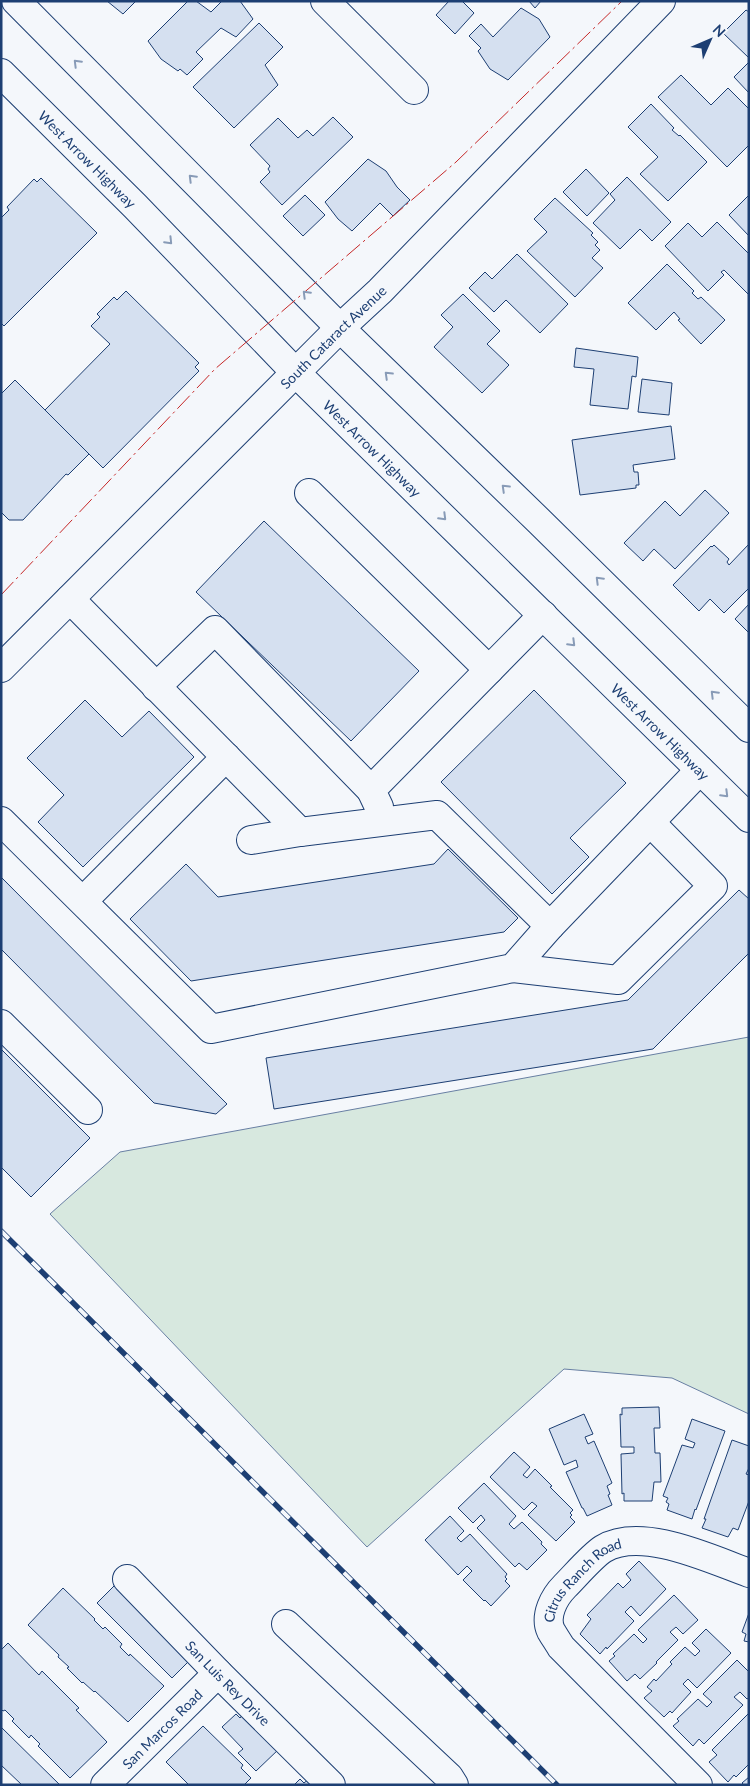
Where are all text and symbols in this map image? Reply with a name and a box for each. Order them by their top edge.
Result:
north arrow [685,15,735,65]
text: N [710,21,729,40]
one-way arrow [74,60,83,69]
street label: West Arrow Highway [35,107,141,212]
one-way arrow [189,175,198,184]
one-way arrow [163,235,172,244]
street label: South Cataract Avenue [276,282,390,392]
one-way arrow [303,290,312,299]
one-way arrow [385,372,394,381]
street label: West Arrow Highway [320,396,426,501]
one-way arrow [502,485,511,494]
one-way arrow [437,511,446,520]
one-way arrow [595,577,604,586]
one-way arrow [566,638,575,647]
street label: West Arrow Highway [608,679,714,784]
one-way arrow [711,691,720,700]
one-way arrow [719,788,728,797]
street label: Citrus Ranch Road [540,1534,623,1623]
street label: San Luis Rey Drive [182,1637,274,1729]
street label: San Marcos Road [118,1685,205,1772]

